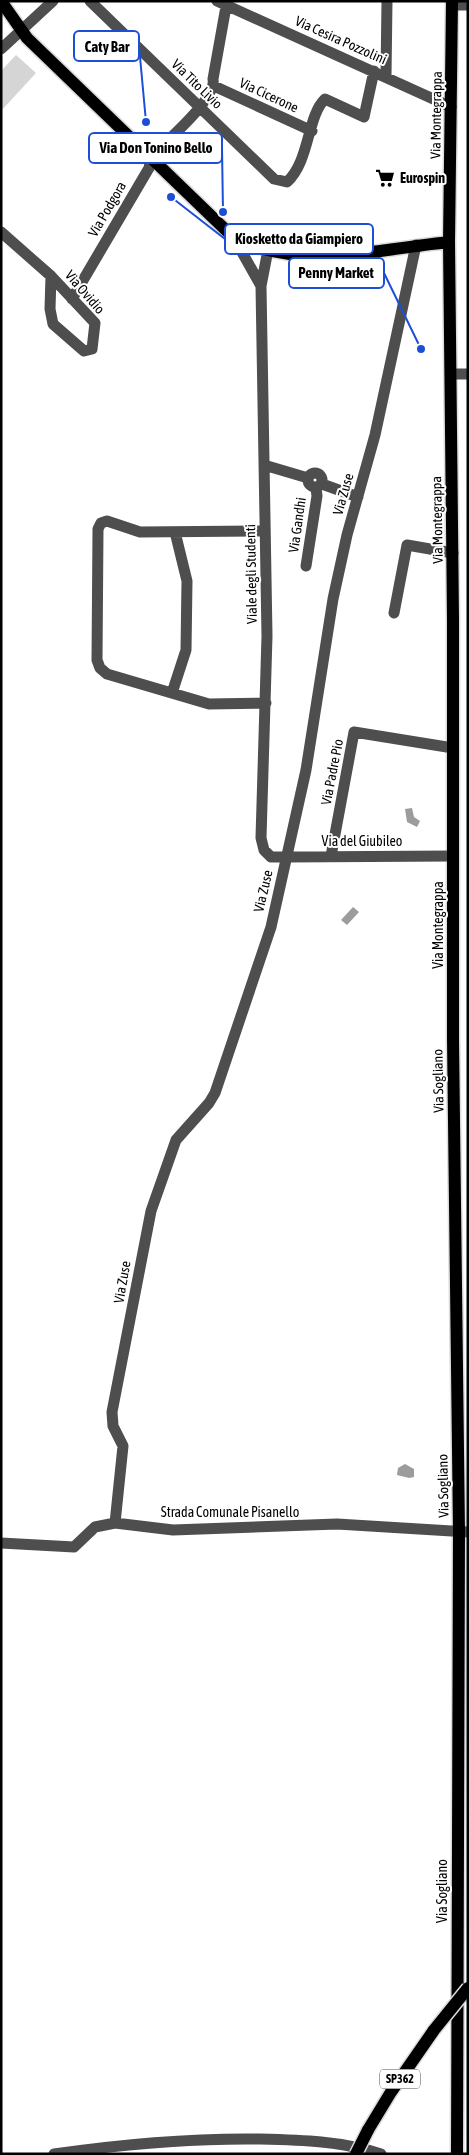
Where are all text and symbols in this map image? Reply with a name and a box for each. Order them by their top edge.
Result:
street label: Via Cesira Pozzolini [293,13,389,67]
callout: Caty Bar [74,31,139,61]
text: Caty Bar [85,38,130,55]
street label: Via Tito Livio [168,56,226,112]
street label: Via Montegrappa [427,71,445,159]
street label: Via Cicerone [237,74,301,116]
callout: Via Don Tonino Bello [89,133,222,163]
text: Via Don Tonino Bello [98,139,213,156]
supermarket icon: Eurospin [374,167,396,189]
place label: Eurospin [400,170,445,186]
street label: Via Podgora [85,179,129,239]
callout: Kiosketto da Giampiero [225,224,373,254]
text: Kiosketto da Giampiero [235,230,363,247]
callout: Penny Market [289,258,384,288]
text: Penny Market [298,264,375,281]
street label: Via Ovidio [62,267,108,317]
street label: Via Zuse [329,471,357,517]
street label: Via Montegrappa [428,476,446,564]
street label: Via Gandhi [285,496,309,554]
street label: Viale degli Studenti [242,524,260,624]
street label: Via Padre Pio [318,738,346,806]
street label: Via del Giubileo [322,833,402,849]
street label: Via Zuse [250,868,276,914]
street label: Via Montegrappa [430,881,446,969]
street label: Via Sogliano [429,1049,447,1113]
street label: Via Zuse [110,1259,134,1305]
street label: Via Sogliano [434,1454,452,1518]
street label: Strada Comunale Pisanello [161,1504,299,1520]
street label: Via Sogliano [434,1859,450,1923]
road number: SP362 [380,2070,420,2088]

